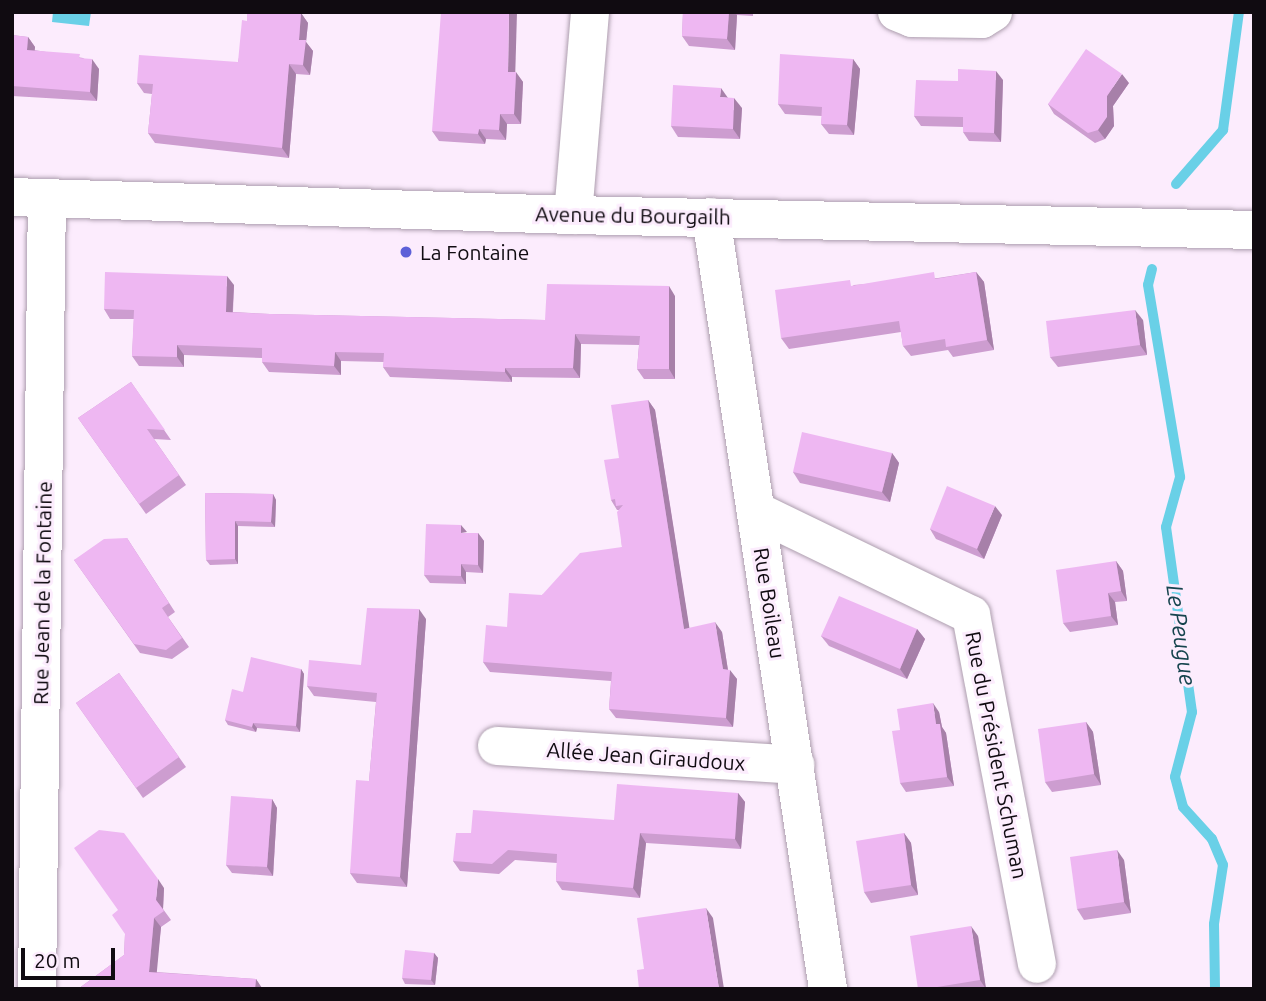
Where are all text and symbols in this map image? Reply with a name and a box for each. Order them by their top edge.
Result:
street label: Avenue du Bourgailh [535,201,731,229]
place label: La Fontaine [420,239,529,265]
marker: La Fontaine [398,244,414,260]
street label: Rue Jean de la Fontaine [27,481,57,705]
street label: Rue Boileau [749,546,791,660]
water label: Le Peugue [1160,583,1202,687]
street label: Rue du Président Schuman [961,629,1033,881]
street label: Allée Jean Giraudoux [546,736,746,776]
scale bar [24,934,119,978]
text: 20 m [34,948,81,972]

